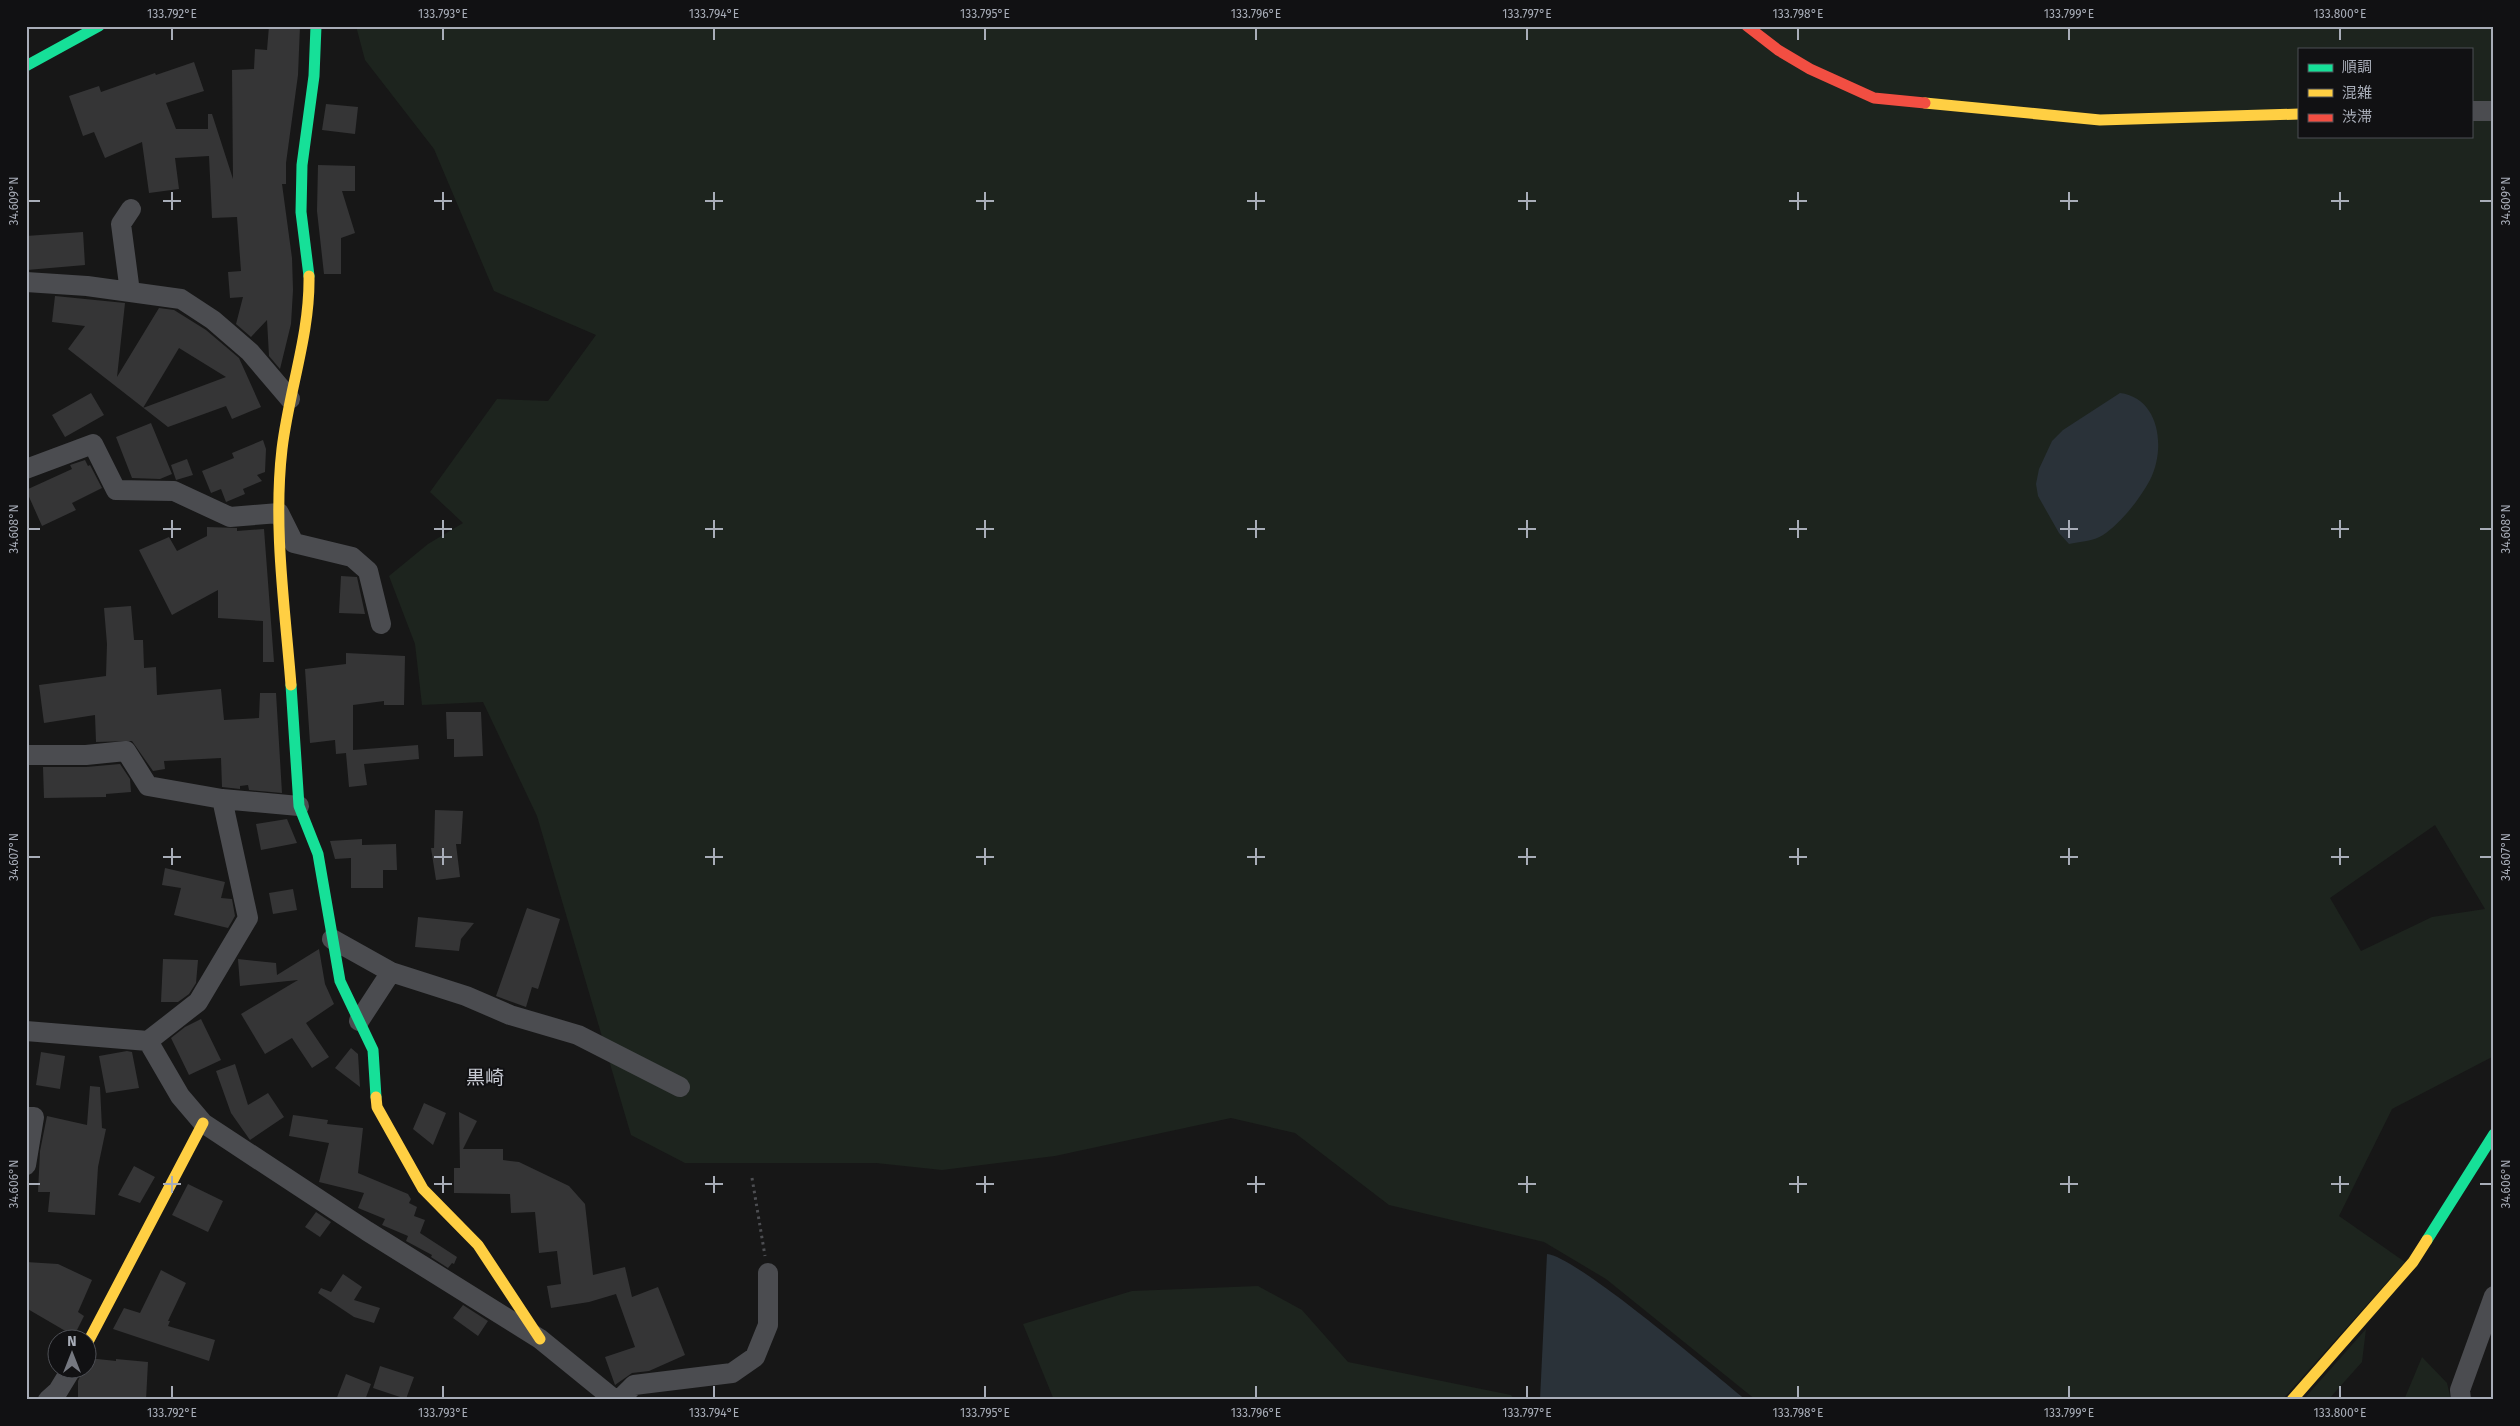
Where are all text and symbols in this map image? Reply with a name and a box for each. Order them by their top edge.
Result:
text: 133.792°E [147,7,197,21]
text: 133.793°E [418,7,468,21]
text: 133.794°E [689,7,739,21]
text: 133.795°E [960,7,1010,21]
text: 133.796°E [1231,7,1281,21]
text: 133.797°E [1502,7,1552,21]
text: 133.798°E [1773,7,1823,21]
text: 133.799°E [2044,7,2094,21]
text: 133.800°E [2314,7,2366,21]
legend [2298,48,2472,138]
text: 順調 [2342,58,2372,76]
text: 混雑 [2342,84,2372,102]
text: 渋滞 [2342,108,2372,126]
text: 34.609°N [7,177,21,225]
text: 34.609°N [2499,177,2513,225]
text: 34.608°N [7,504,21,554]
text: 34.608°N [2499,504,2513,554]
text: 34.607°N [7,833,21,881]
text: 34.607°N [2499,833,2513,881]
district label: 黒崎 [466,1066,504,1089]
text: 34.606°N [7,1160,21,1208]
text: 34.606°N [2499,1160,2513,1208]
north arrow [48,1328,98,1378]
text: N [67,1333,77,1350]
text: 133.792°E [147,1406,197,1420]
text: 133.793°E [418,1406,468,1420]
text: 133.794°E [689,1406,739,1420]
text: 133.795°E [960,1406,1010,1420]
text: 133.796°E [1231,1406,1281,1420]
text: 133.797°E [1502,1406,1552,1420]
text: 133.798°E [1773,1406,1823,1420]
text: 133.799°E [2044,1406,2094,1420]
text: 133.800°E [2314,1406,2366,1420]

